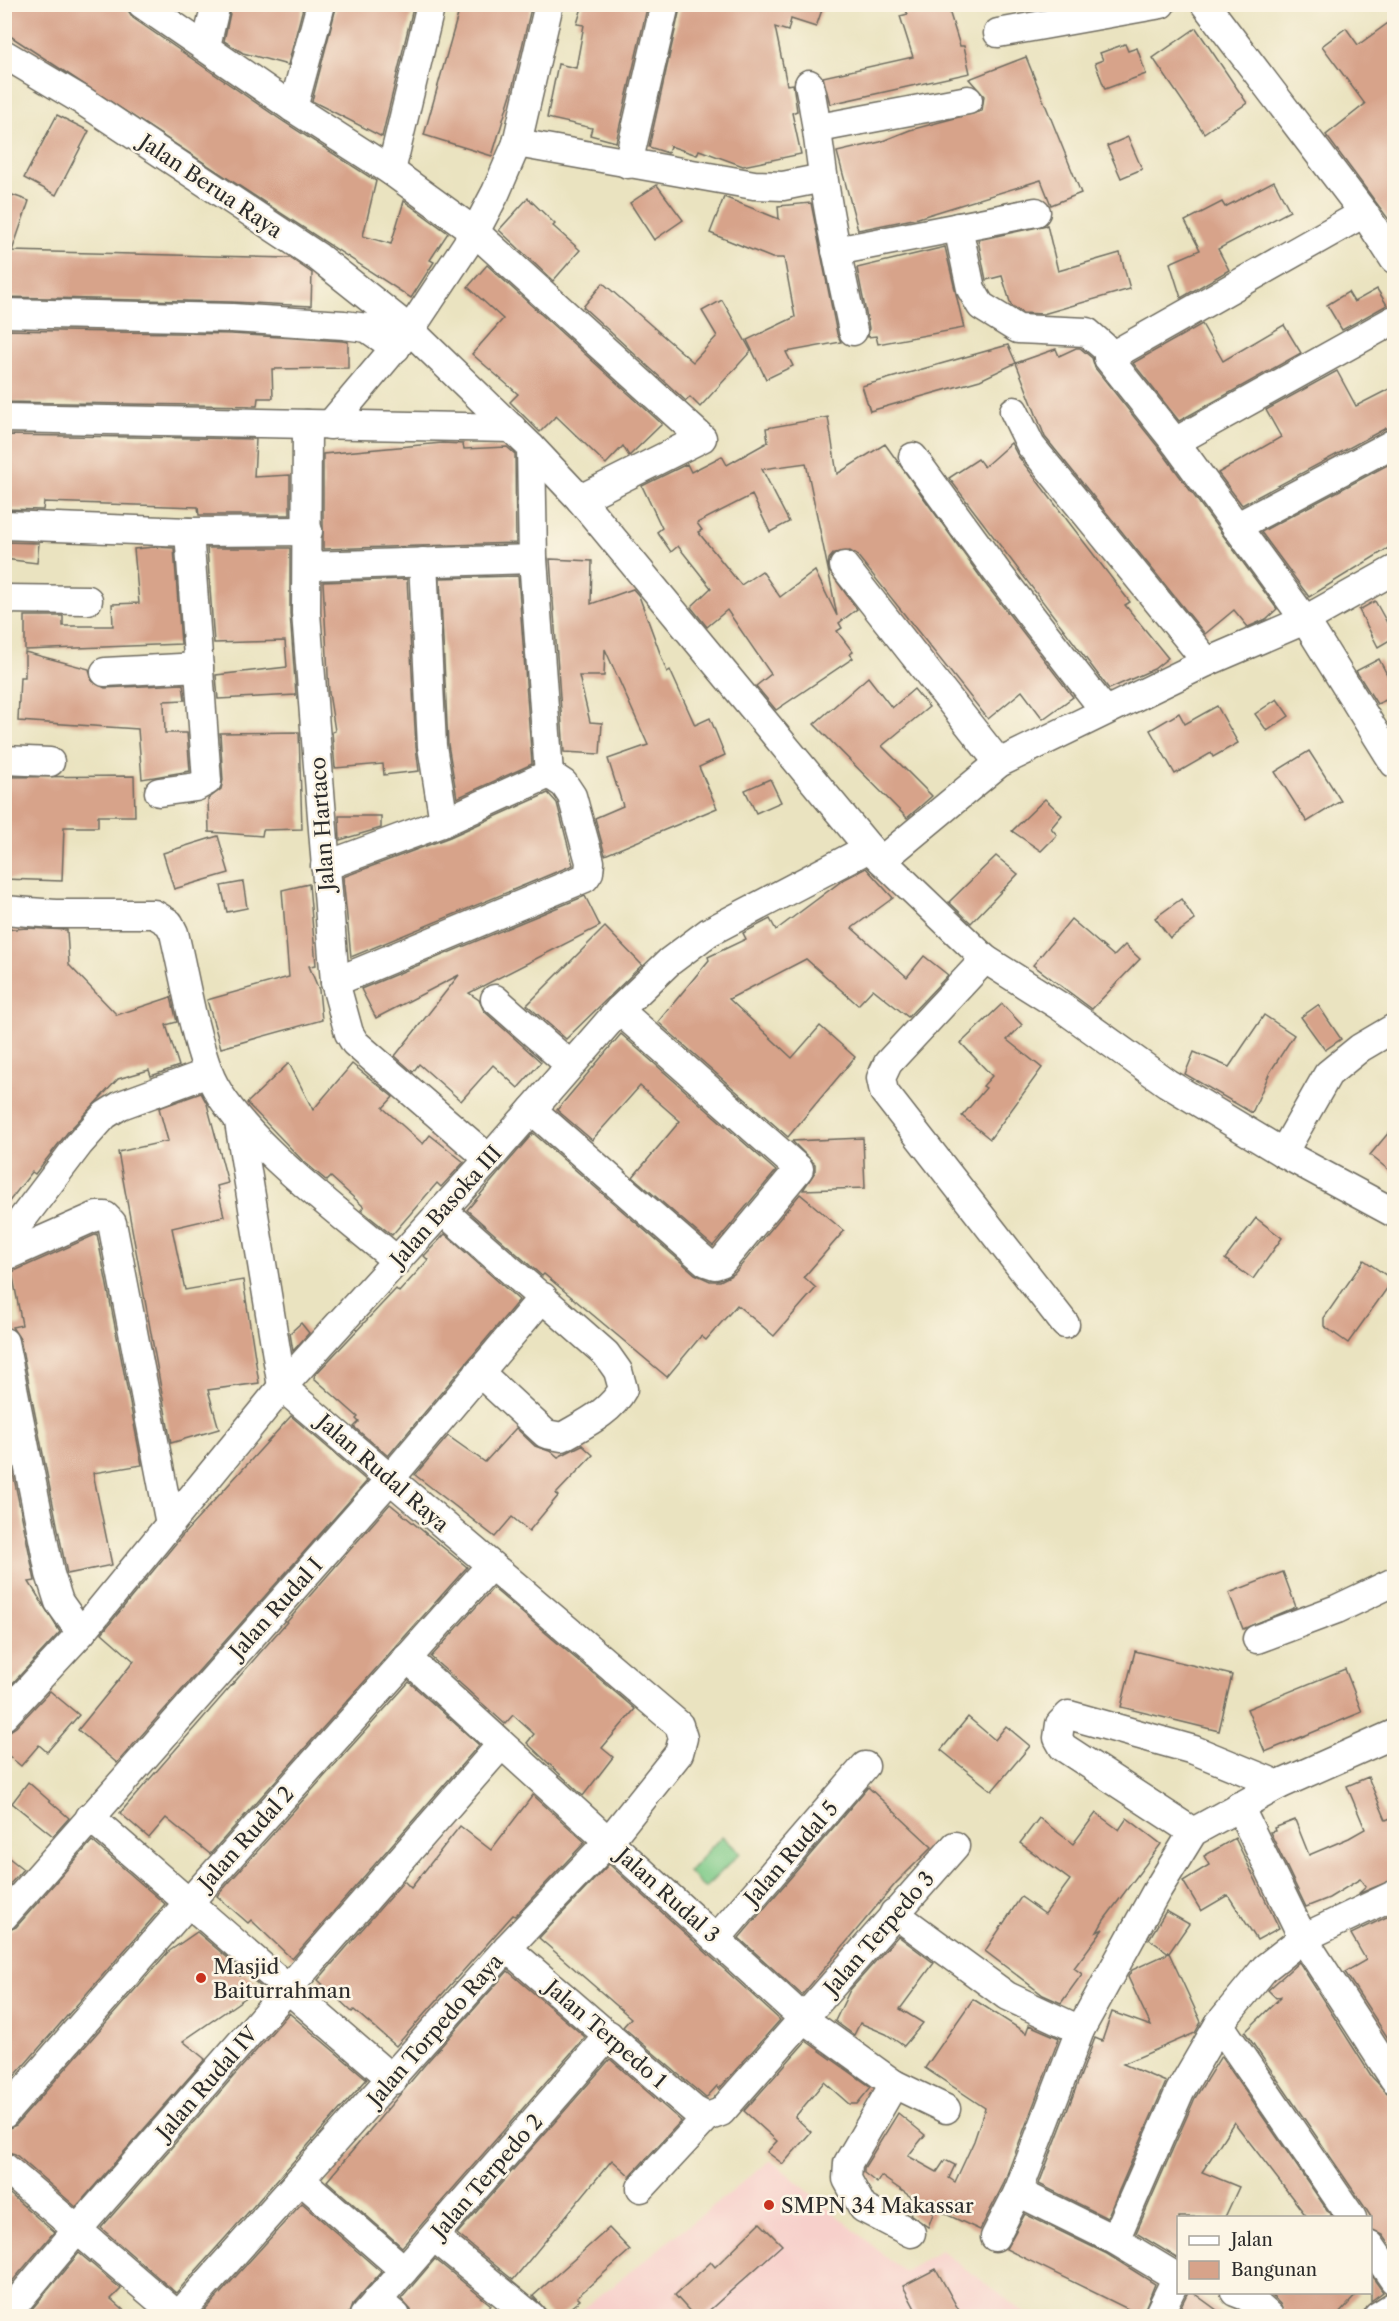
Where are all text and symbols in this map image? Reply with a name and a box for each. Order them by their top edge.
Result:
street label: Jalan Berua Raya [132,127,288,244]
street label: Jalan Hartaco [305,756,339,895]
street label: Jalan Basoka III [383,1140,507,1274]
street label: Jalan Rudal Raya [310,1407,455,1538]
street label: Jalan Rudal I [222,1553,328,1665]
street label: Jalan Rudal 2 [191,1781,299,1897]
street label: Jalan Rudal 5 [737,1796,843,1912]
street label: Jalan Rudal 3 [609,1840,725,1948]
street label: Jalan Terpedo 3 [817,1866,939,2002]
street label: Jalan Torpedo Raya [360,1948,508,2113]
place label: Masjid Baiturrahman [213,1954,351,2003]
marker: Masjid Baiturrahman [194,1971,208,1985]
street label: Jalan Terpedo 1 [538,1972,672,2094]
street label: Jalan Rudal IV [149,2021,263,2147]
street label: Jalan Terpedo 2 [424,2109,548,2245]
place label: SMPN 34 Makassar [781,2193,974,2218]
marker: SMPN 34 Makassar [762,2198,776,2212]
legend [1177,2216,1372,2294]
text: Jalan [1228,2229,1273,2251]
text: Bangunan [1231,2259,1317,2281]

